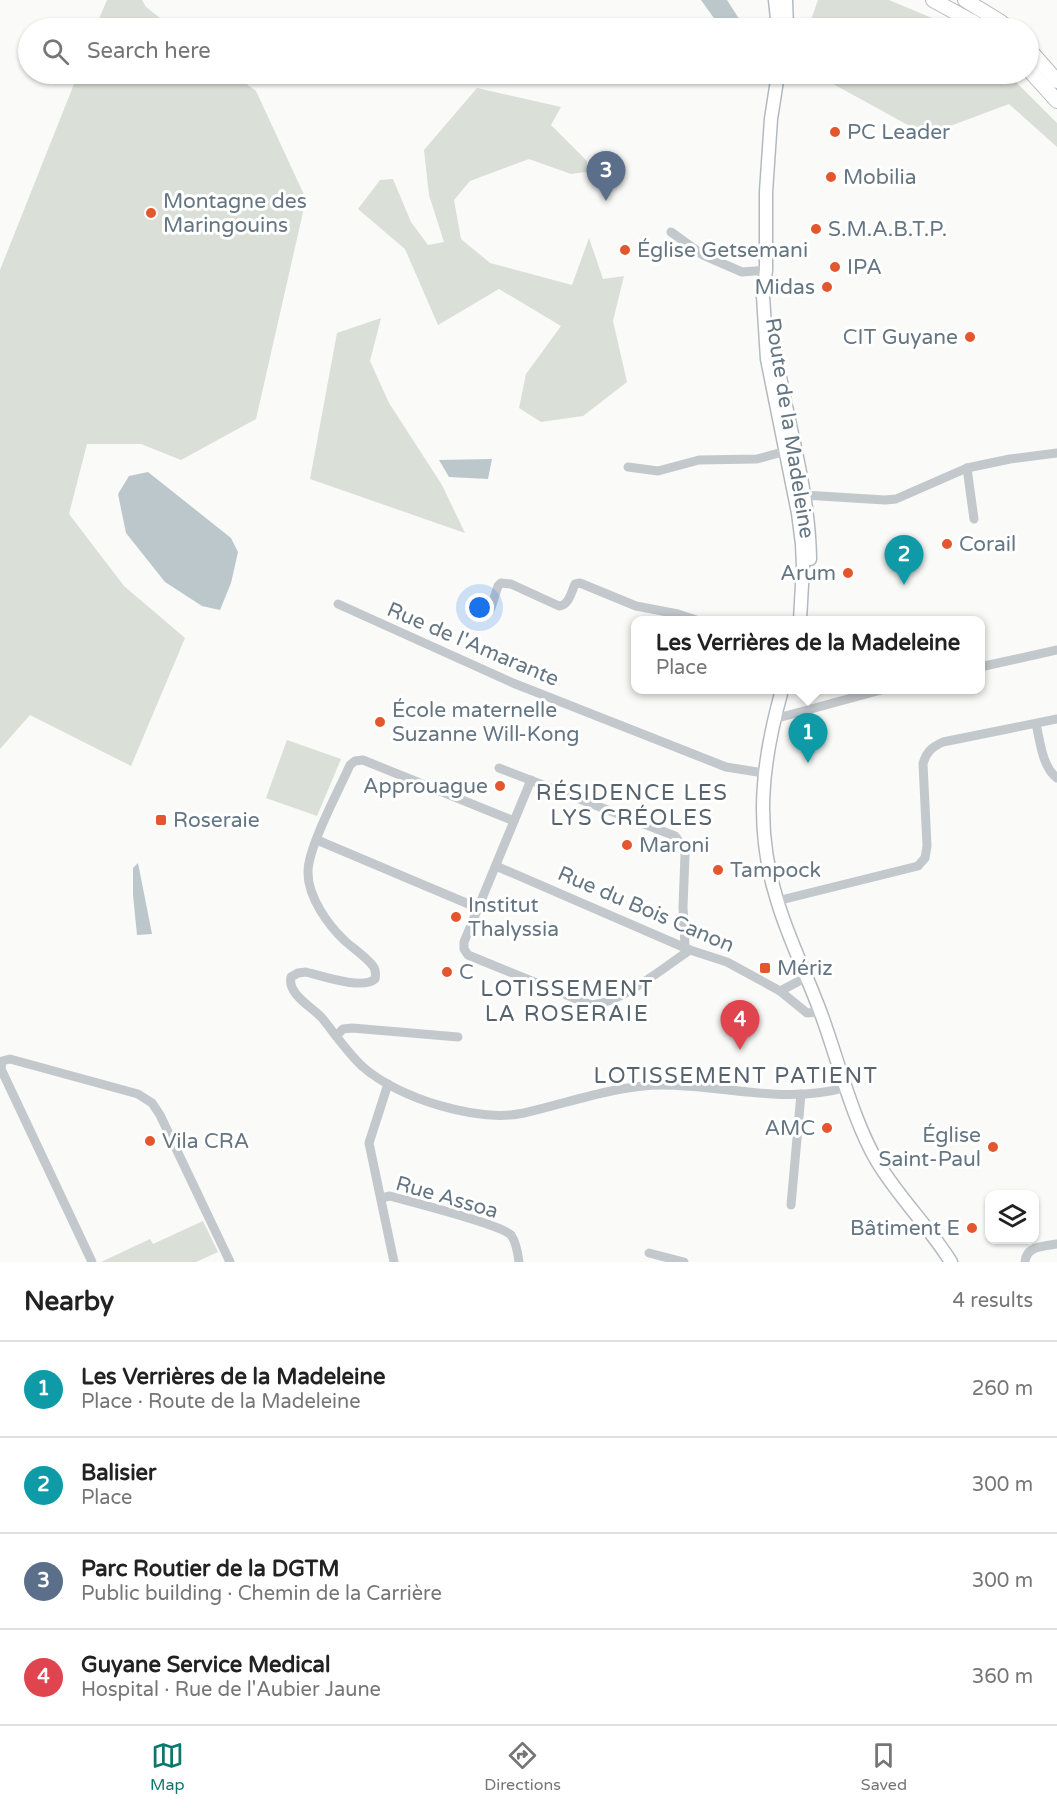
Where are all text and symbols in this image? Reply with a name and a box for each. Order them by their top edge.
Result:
search box [18,18,1039,84]
icon: search [39,35,72,68]
text: Search here [87,38,211,64]
place label: PC Leader [847,120,950,145]
marker: PC Leader [828,125,842,139]
pin: 3 [586,152,626,201]
place label: Mobilia [843,165,917,190]
marker: Mobilia [824,170,838,184]
place label: Montagne des Maringouins [163,189,307,238]
marker: Montagne des Maringouins [144,206,158,220]
place label: S.M.A.B.T.P. [828,217,947,242]
marker: S.M.A.B.T.P. [809,222,823,236]
place label: Église Getsemani [637,238,808,263]
marker: Église Getsemani [618,243,632,257]
place label: IPA [847,255,882,280]
marker: IPA [828,260,842,274]
place label: Midas [755,275,815,300]
marker: Midas [820,280,834,294]
street label: Route de la Madeleine [760,316,819,540]
place label: CIT Guyane [843,325,958,350]
marker: CIT Guyane [963,330,977,344]
place label: Corail [959,532,1016,557]
pin: 2 [884,536,924,585]
marker: Corail [940,537,954,551]
place label: Arum [780,561,836,586]
marker: Arum [841,566,855,580]
your location [465,593,494,622]
street label: Rue de l'Amarante [383,597,563,692]
popup [631,616,985,694]
text: Les Verrières de la Madeleine [656,630,960,656]
text: Place [656,656,707,680]
place label: École maternelle Suzanne Will-Kong [392,698,580,747]
pin: 1 [788,714,828,763]
marker: École maternelle Suzanne Will-Kong [373,715,387,729]
place label: Approuague [363,774,488,799]
marker: Approuague [493,779,507,793]
district label: RÉSIDENCE LES LYS CRÉOLES [536,779,728,831]
place label: Roseraie [173,808,260,833]
marker: Roseraie [154,813,168,827]
place label: Maroni [639,833,710,858]
marker: Maroni [620,838,634,852]
place label: Tampock [730,858,821,883]
street label: Rue du Bois Canon [554,861,738,958]
marker: Tampock [711,863,725,877]
place label: Institut Thalyssia [468,893,559,942]
marker: Institut Thalyssia [449,910,463,924]
place label: Mériz [777,956,833,981]
place label: C [459,960,474,985]
marker: Mériz [758,961,772,975]
marker: C [440,965,454,979]
district label: LOTISSEMENT LA ROSERAIE [480,976,654,1027]
pin: 4 [720,1000,760,1050]
district label: LOTISSEMENT PATIENT [594,1063,878,1089]
place label: AMC [764,1116,815,1141]
marker: AMC [820,1121,834,1135]
place label: Église Saint-Paul [879,1123,981,1172]
place label: Vila CRA [162,1129,249,1154]
marker: Vila CRA [143,1134,157,1148]
marker: Église Saint-Paul [986,1140,1000,1154]
street label: Rue Assoa [393,1171,501,1224]
map controls [985,1190,1039,1244]
button: layers [985,1190,1039,1244]
place label: Bâtiment E [850,1216,960,1241]
marker: Bâtiment E [965,1221,979,1235]
text: Nearby [24,1286,114,1317]
text: 4 results [953,1289,1033,1313]
text: Les Verrières de la Madeleine [81,1364,385,1390]
text: 1 [37,1377,50,1401]
text: 260 m [972,1377,1033,1401]
text: Place · Route de la Madeleine [81,1390,360,1414]
text: Balisier [81,1460,156,1486]
text: 2 [37,1473,50,1497]
text: 300 m [972,1473,1033,1497]
text: Place [81,1486,132,1510]
text: Parc Routier de la DGTM [81,1556,339,1582]
text: 3 [37,1569,50,1593]
text: 300 m [972,1569,1033,1593]
text: Public building · Chemin de la Carrière [81,1582,442,1606]
text: Guyane Service Medical [81,1652,330,1678]
text: 4 [37,1665,50,1689]
text: 360 m [972,1665,1033,1689]
text: Hospital · Rue de l'Aubier Jaune [81,1678,381,1702]
tab: Map [150,1739,184,1795]
tab: Directions [484,1739,561,1795]
tab: Saved [861,1739,907,1795]

